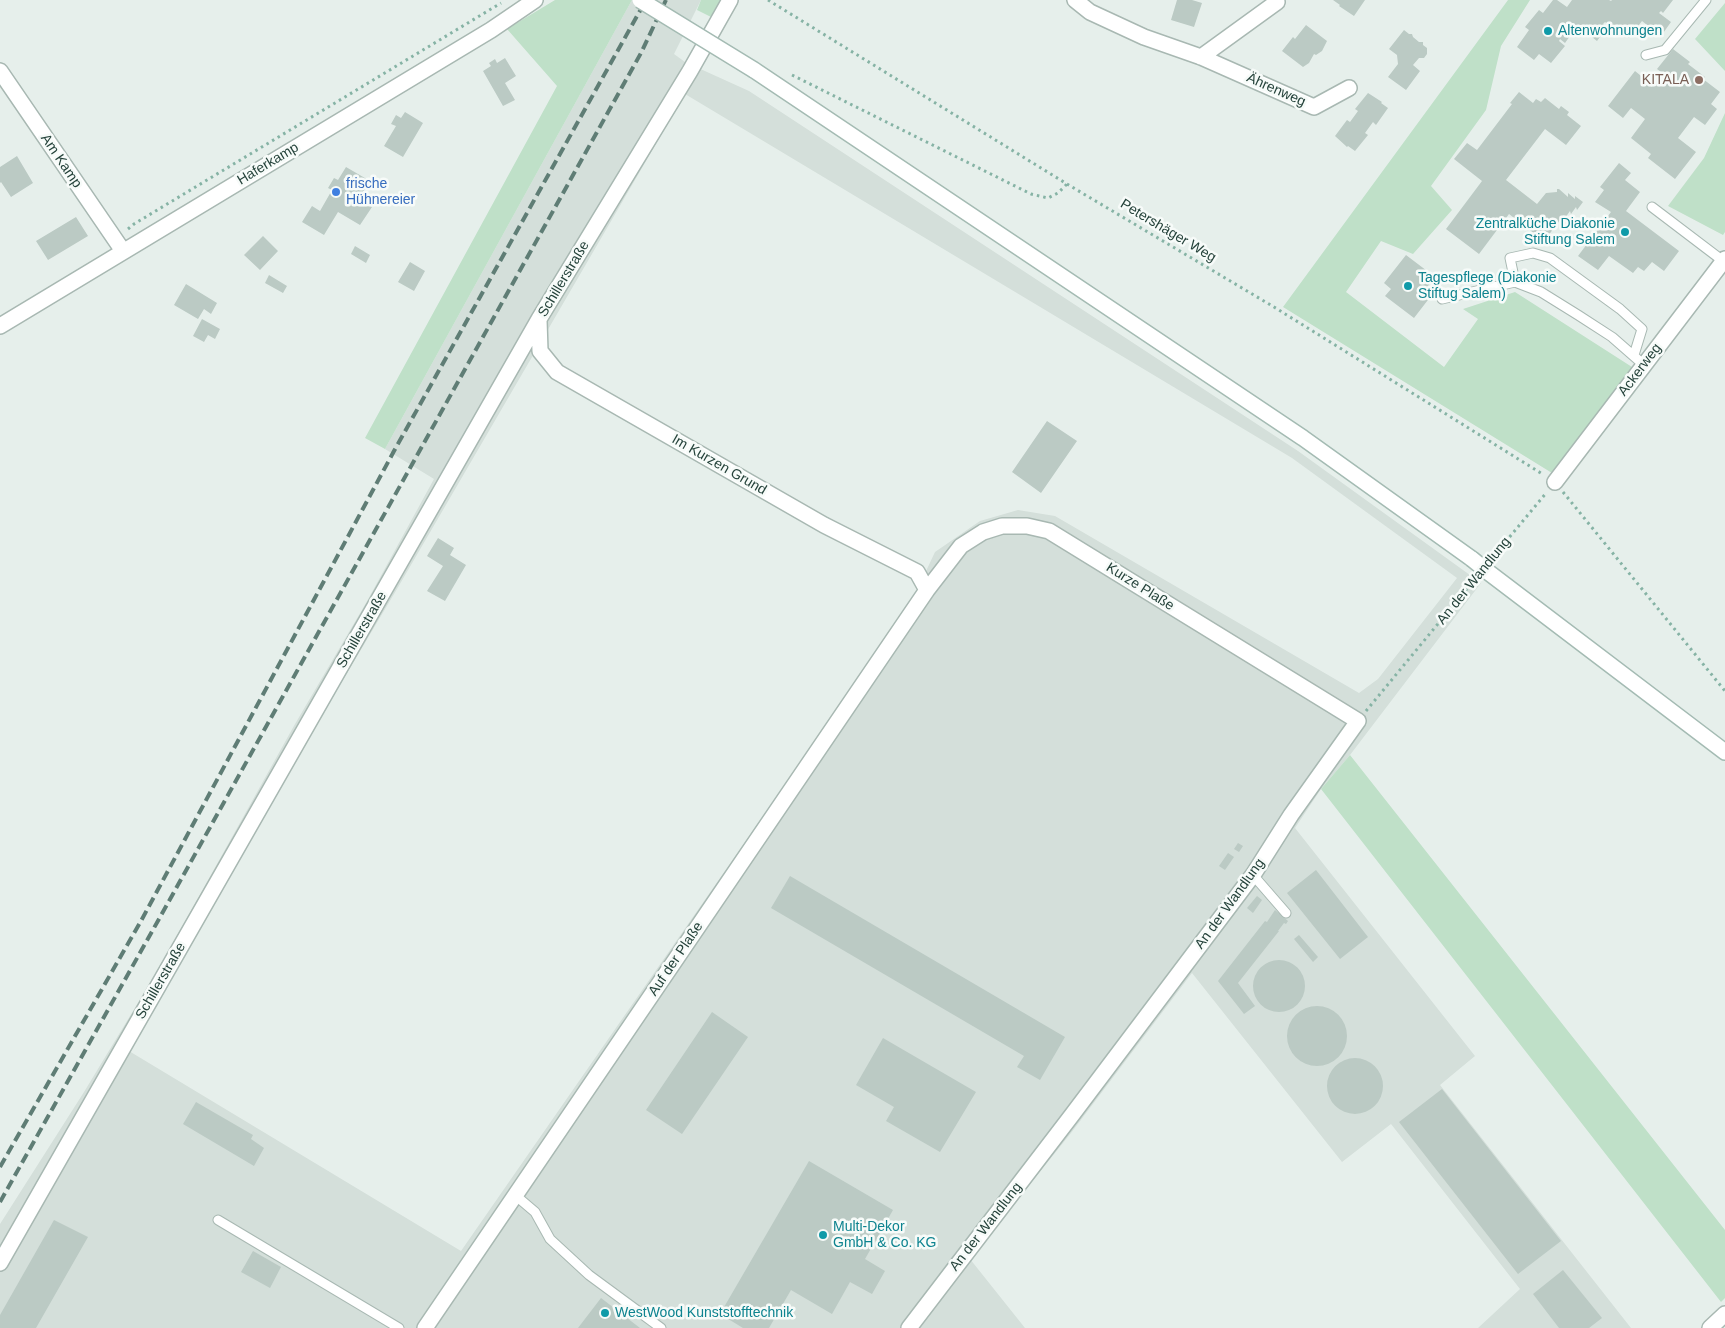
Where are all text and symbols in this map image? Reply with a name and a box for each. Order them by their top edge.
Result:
place label: Altenwohnungen [1558,23,1662,39]
marker: Altenwohnungen [1542,25,1554,37]
street label: Ährenweg [1244,70,1308,110]
place label: KITALA [1642,72,1689,88]
marker: KITALA [1693,74,1705,86]
street label: Am Kamp [37,131,85,191]
street label: Haferkamp [234,139,302,189]
place label: frische Hühnereier [346,176,415,208]
marker: frische Hühnereier [330,186,342,198]
street label: Petershäger Weg [1117,196,1219,266]
place label: Zentralküche Diakonie Stiftung Salem [1476,216,1615,248]
marker: Zentralküche Diakonie Stiftung Salem [1619,226,1631,238]
street label: Schillerstraße [535,238,593,320]
place label: Tagespflege (Diakonie Stiftug Salem) [1418,270,1557,302]
marker: Tagespflege (Diakonie Stiftug Salem) [1402,280,1414,292]
street label: Ackerweg [1615,340,1665,400]
street label: Im Kurzen Grund [669,431,769,499]
street label: An der Wandlung [1434,534,1514,628]
street label: Kurze Plaße [1103,559,1177,615]
street label: Schillerstraße [333,589,391,671]
street label: An der Wandlung [1192,856,1268,952]
street label: Auf der Plaße [645,919,707,999]
street label: Schillerstraße [132,940,190,1022]
street label: An der Wandlung [946,1179,1026,1275]
place label: Multi-Dekor GmbH & Co. KG [833,1219,936,1252]
marker: Multi-Dekor GmbH & Co. KG [817,1229,829,1241]
place label: WestWood Kunststofftechnik [615,1305,793,1321]
marker: WestWood Kunststofftechnik [599,1307,611,1319]

